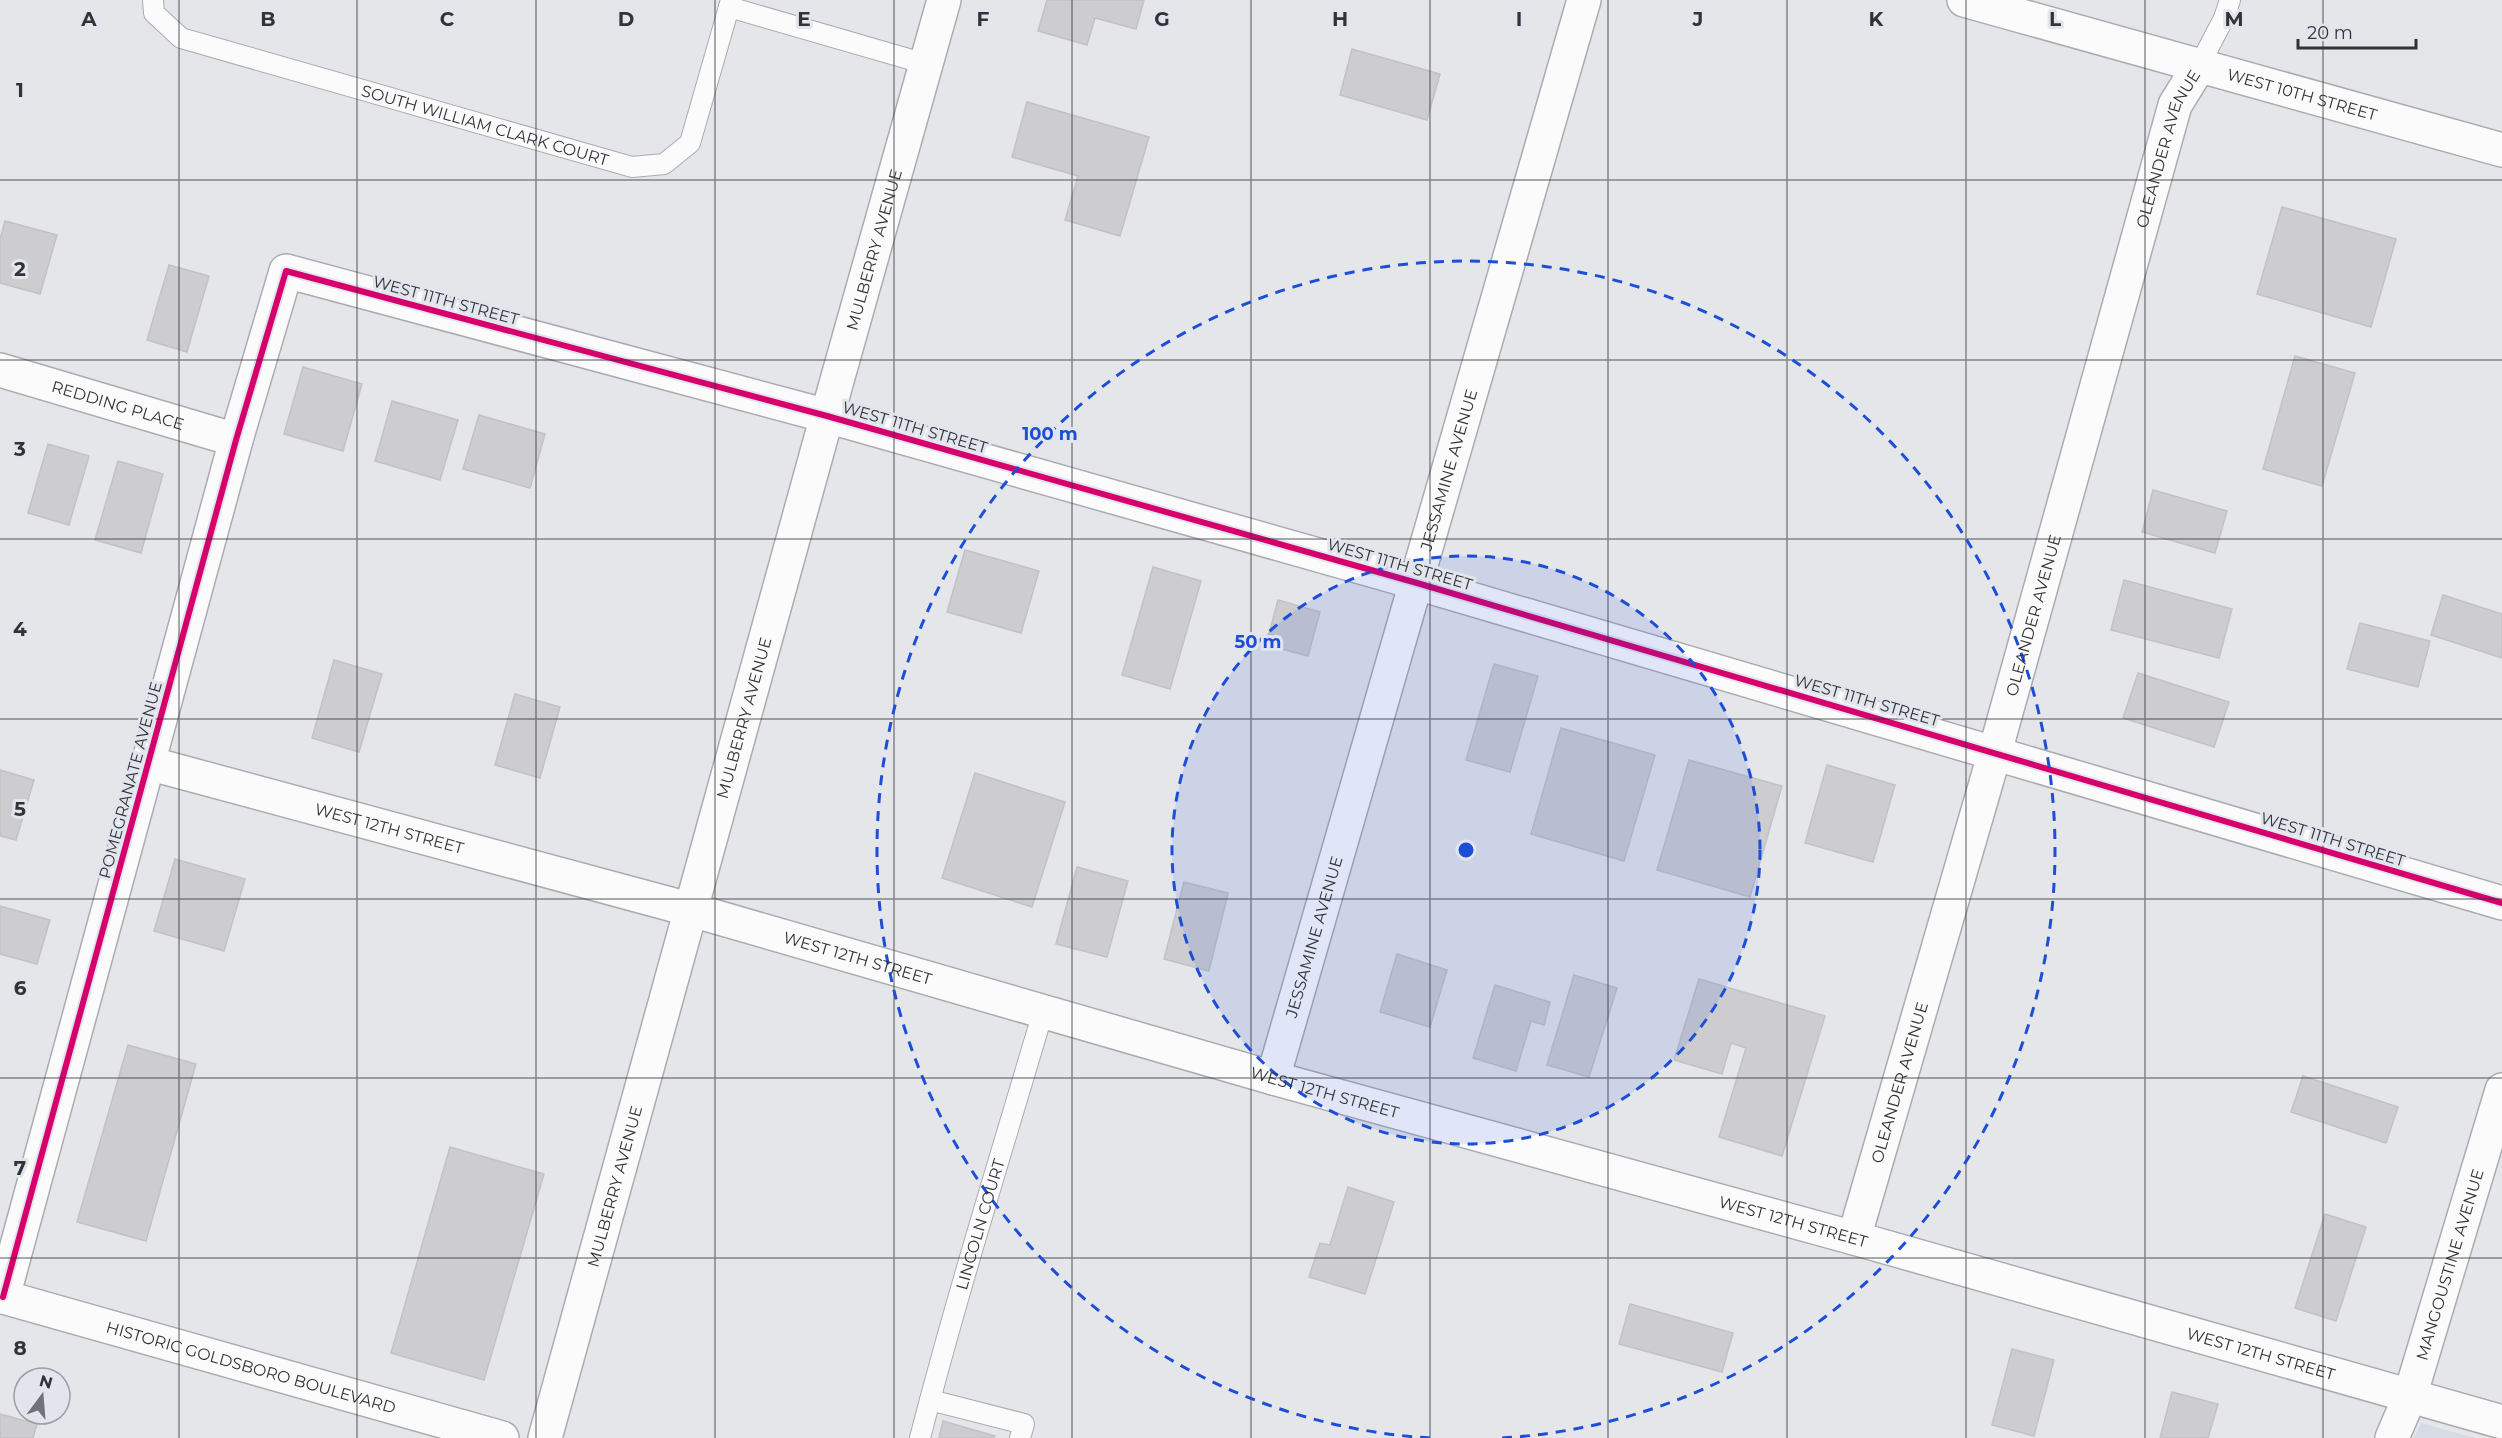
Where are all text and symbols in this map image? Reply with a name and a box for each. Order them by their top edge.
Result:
text: A [80,7,97,31]
text: B [260,7,276,31]
text: C [440,7,455,31]
text: D [618,7,634,31]
text: E [797,7,811,31]
text: F [977,7,990,31]
text: G [1154,7,1170,31]
text: H [1332,7,1348,31]
text: I [1516,7,1522,31]
text: J [1692,7,1703,31]
text: K [1869,7,1885,31]
text: L [2049,7,2061,31]
text: M [2224,7,2244,31]
scale bar [2298,12,2416,50]
text: 20 m [2307,22,2353,44]
street label: WEST 10TH STREET [2225,65,2380,125]
street label: OLEANDER AVENUE [2132,66,2204,230]
text: 1 [16,78,24,102]
street label: SOUTH WILLIAM CLARK COURT [359,81,611,170]
street label: MULBERRY AVENUE [843,167,906,333]
text: 2 [14,257,26,281]
street label: WEST 11TH STREET [371,272,522,329]
street label: REDDING PLACE [49,377,186,434]
street label: JESSAMINE AVENUE [1416,387,1481,554]
street label: WEST 11TH STREET [840,398,990,458]
text: 100 m [1022,423,1078,445]
text: 3 [13,437,26,461]
street label: OLEANDER AVENUE [2002,532,2065,698]
street label: WEST 11TH STREET [1325,535,1475,595]
text: 4 [13,617,27,641]
text: 50 m [1235,631,1281,653]
street label: MULBERRY AVENUE [713,635,775,801]
street label: WEST 11TH STREET [1792,671,1942,731]
street label: POMEGRANATE AVENUE [95,680,166,881]
text: 5 [14,797,26,821]
street label: WEST 12TH STREET [313,799,467,858]
street label: WEST 11TH STREET [2258,808,2408,871]
centre of rings [1456,840,1476,860]
street label: JESSAMINE AVENUE [1282,854,1346,1021]
street label: WEST 12TH STREET [781,928,935,989]
text: 6 [14,976,27,1000]
street label: OLEANDER AVENUE [1867,1000,1932,1165]
street label: WEST 12TH STREET [1248,1063,1402,1122]
street label: MULBERRY AVENUE [584,1104,646,1269]
text: 7 [14,1156,26,1180]
street label: LINCOLN COURT [952,1156,1009,1292]
street label: MANGOUSTINE AVENUE [2412,1167,2488,1363]
street label: WEST 12TH STREET [1717,1192,1871,1252]
street label: HISTORIC GOLDSBORO BOULEVARD [104,1318,398,1418]
street label: WEST 12TH STREET [2184,1324,2338,1384]
text: 8 [13,1336,27,1360]
north arrow [12,1366,72,1426]
text: N [37,1371,55,1393]

